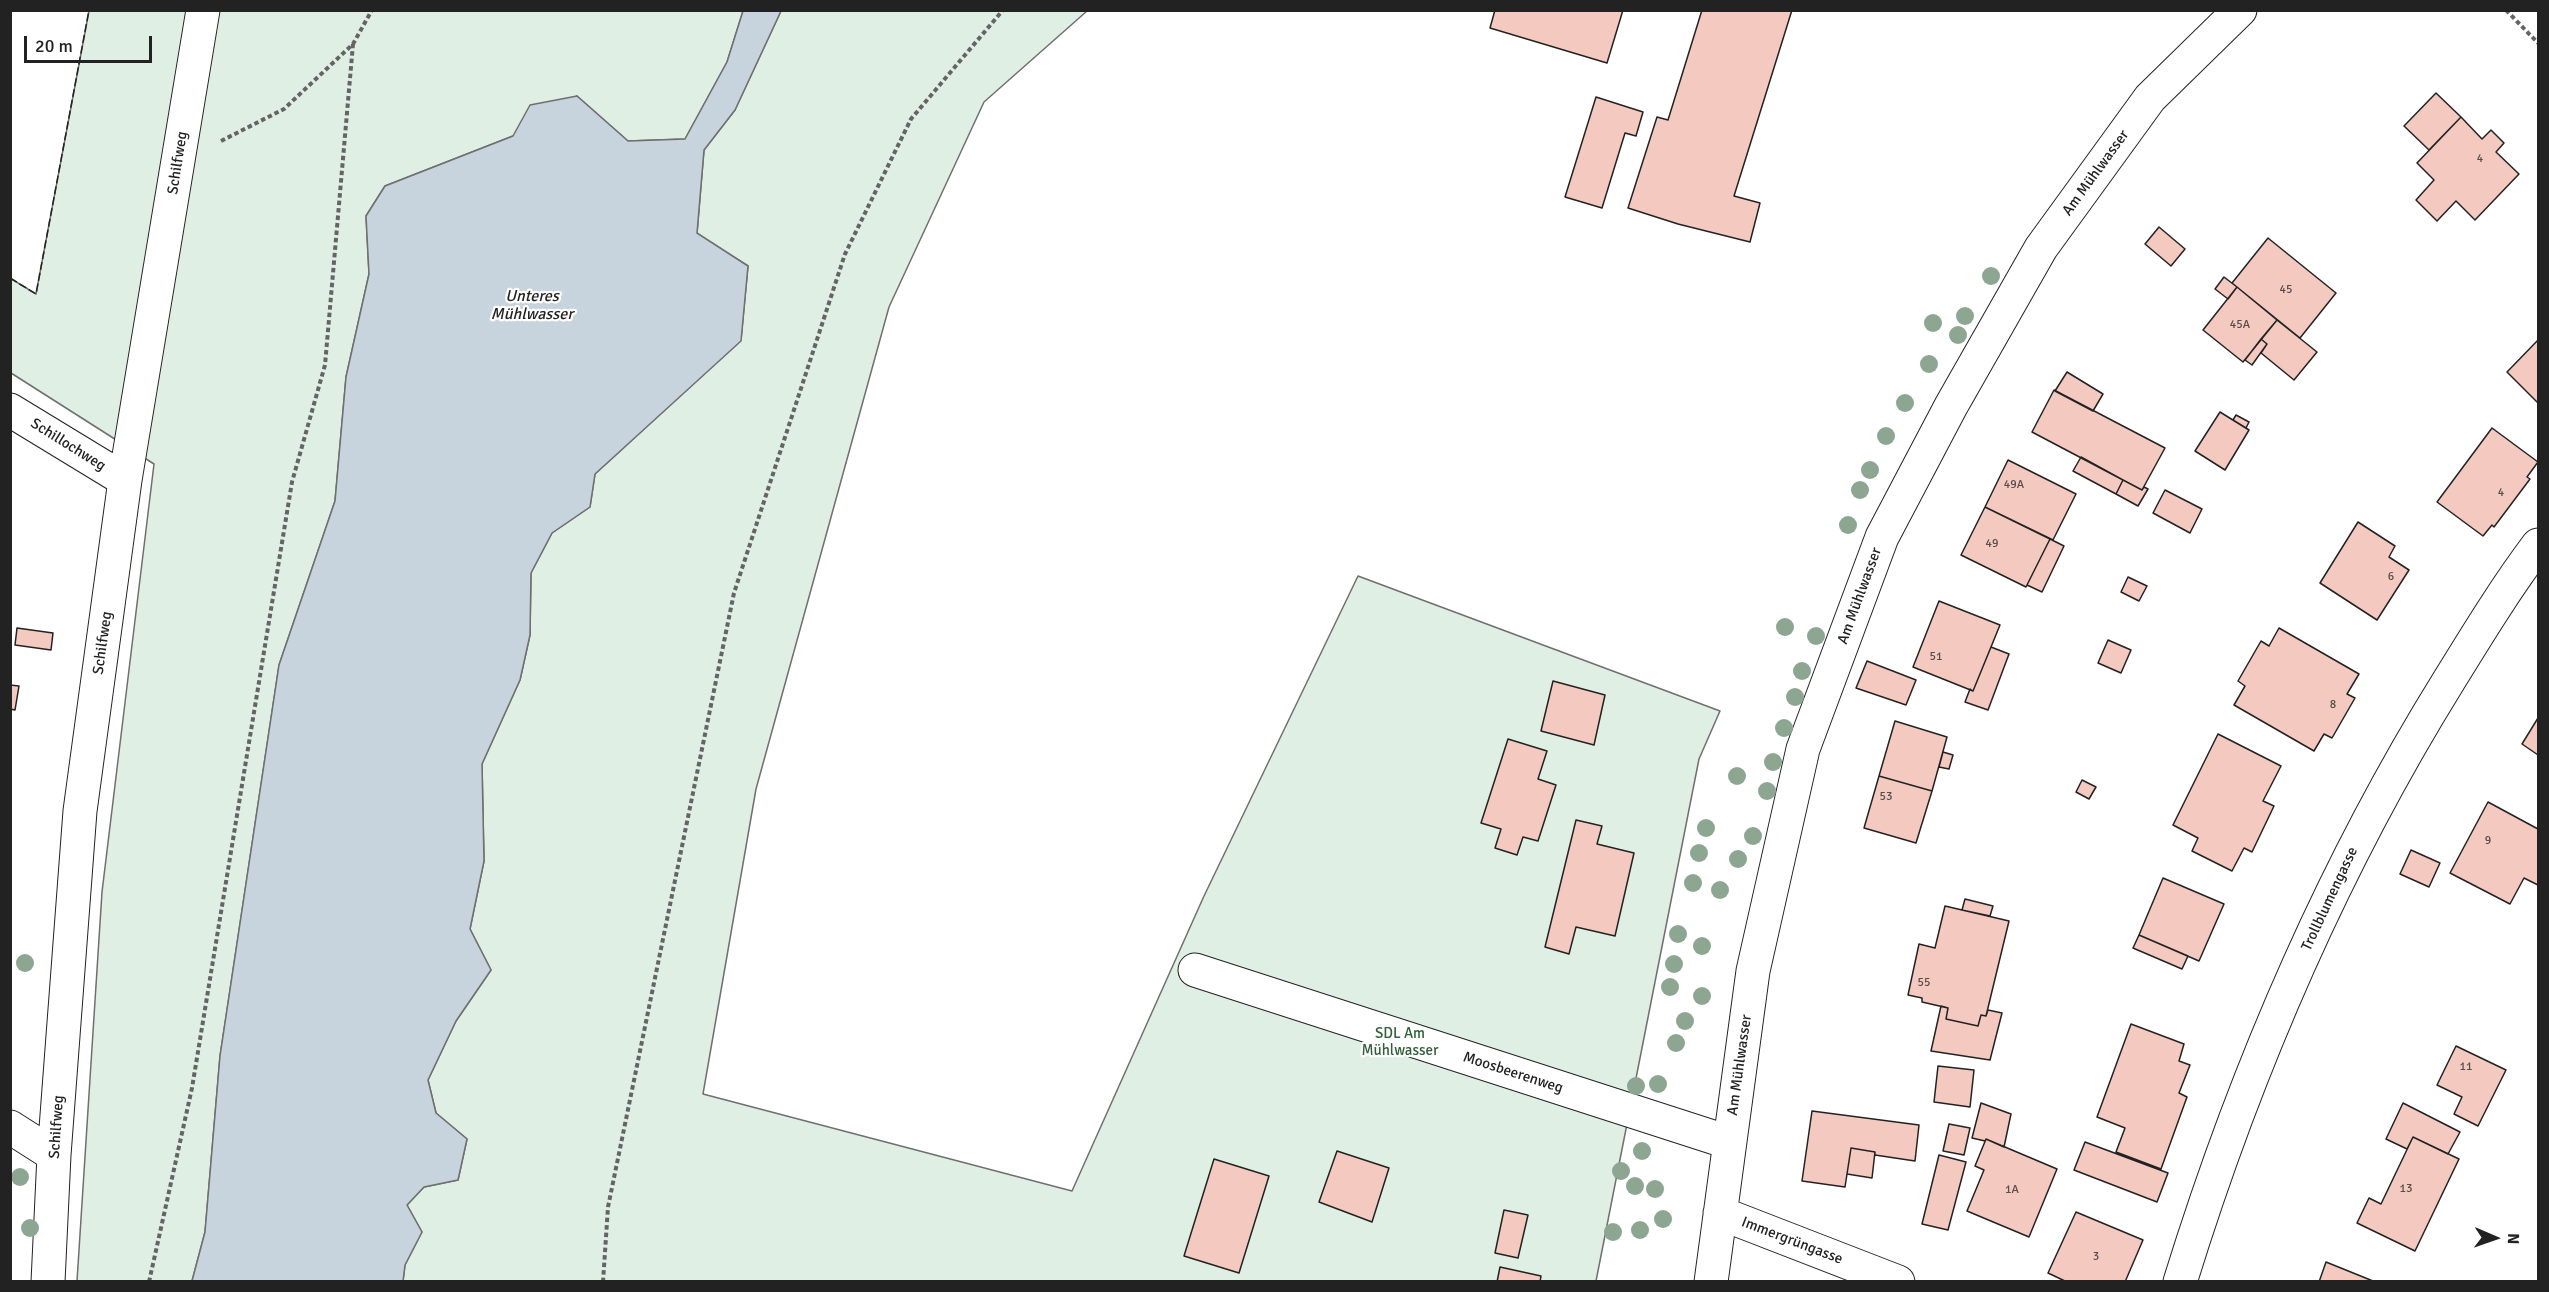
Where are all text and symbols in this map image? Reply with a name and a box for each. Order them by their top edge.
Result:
scale bar [27,24,154,62]
text: 20 m [35,35,73,57]
street label: Am Mühlwasser [2059,127,2133,219]
street label: Schilfweg [164,130,192,196]
house number: 4 [2477,152,2483,166]
house number: 45 [2280,283,2292,297]
water label: Unteres Mühlwasser [491,287,573,325]
house number: 45A [2230,318,2250,332]
street label: Schillochweg [27,415,109,475]
house number: 49A [2004,478,2024,492]
house number: 4 [2498,486,2504,500]
house number: 49 [1986,537,1998,551]
street label: Am Mühlwasser [1834,545,1886,647]
house number: 6 [2388,570,2394,584]
street label: Schilfweg [90,610,116,676]
house number: 51 [1930,650,1942,664]
house number: 8 [2330,698,2336,712]
house number: 53 [1880,790,1892,804]
house number: 9 [2485,834,2491,848]
street label: Trollblumengasse [2298,844,2362,954]
house number: 55 [1918,976,1930,990]
street label: Am Mühlwasser [1724,1013,1756,1117]
park label: SDL Am Mühlwasser [1361,1025,1439,1060]
street label: Moosbeerenweg [1461,1048,1565,1098]
house number: 11 [2460,1060,2472,1074]
street label: Schilfweg [46,1095,68,1159]
house number: 13 [2400,1182,2412,1196]
house number: 1A [2005,1183,2019,1197]
north arrow [2465,1208,2525,1268]
street label: Immergrüngasse [1739,1213,1845,1269]
text: N [2503,1233,2523,1245]
house number: 3 [2093,1250,2099,1264]

